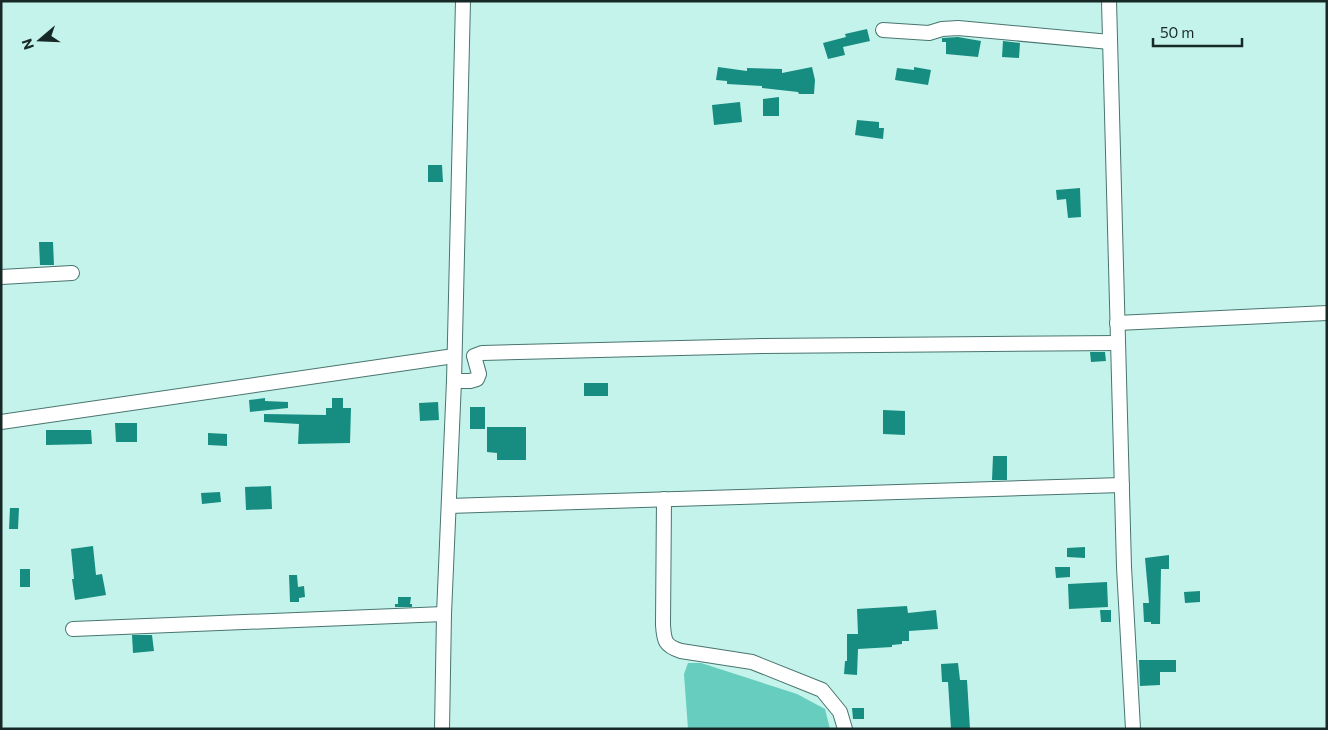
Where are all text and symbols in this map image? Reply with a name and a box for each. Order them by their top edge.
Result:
north arrow [15,15,65,65]
scale bar [1153,15,1242,47]
text: 50 m [1160,23,1194,41]
text: N [17,37,37,52]

